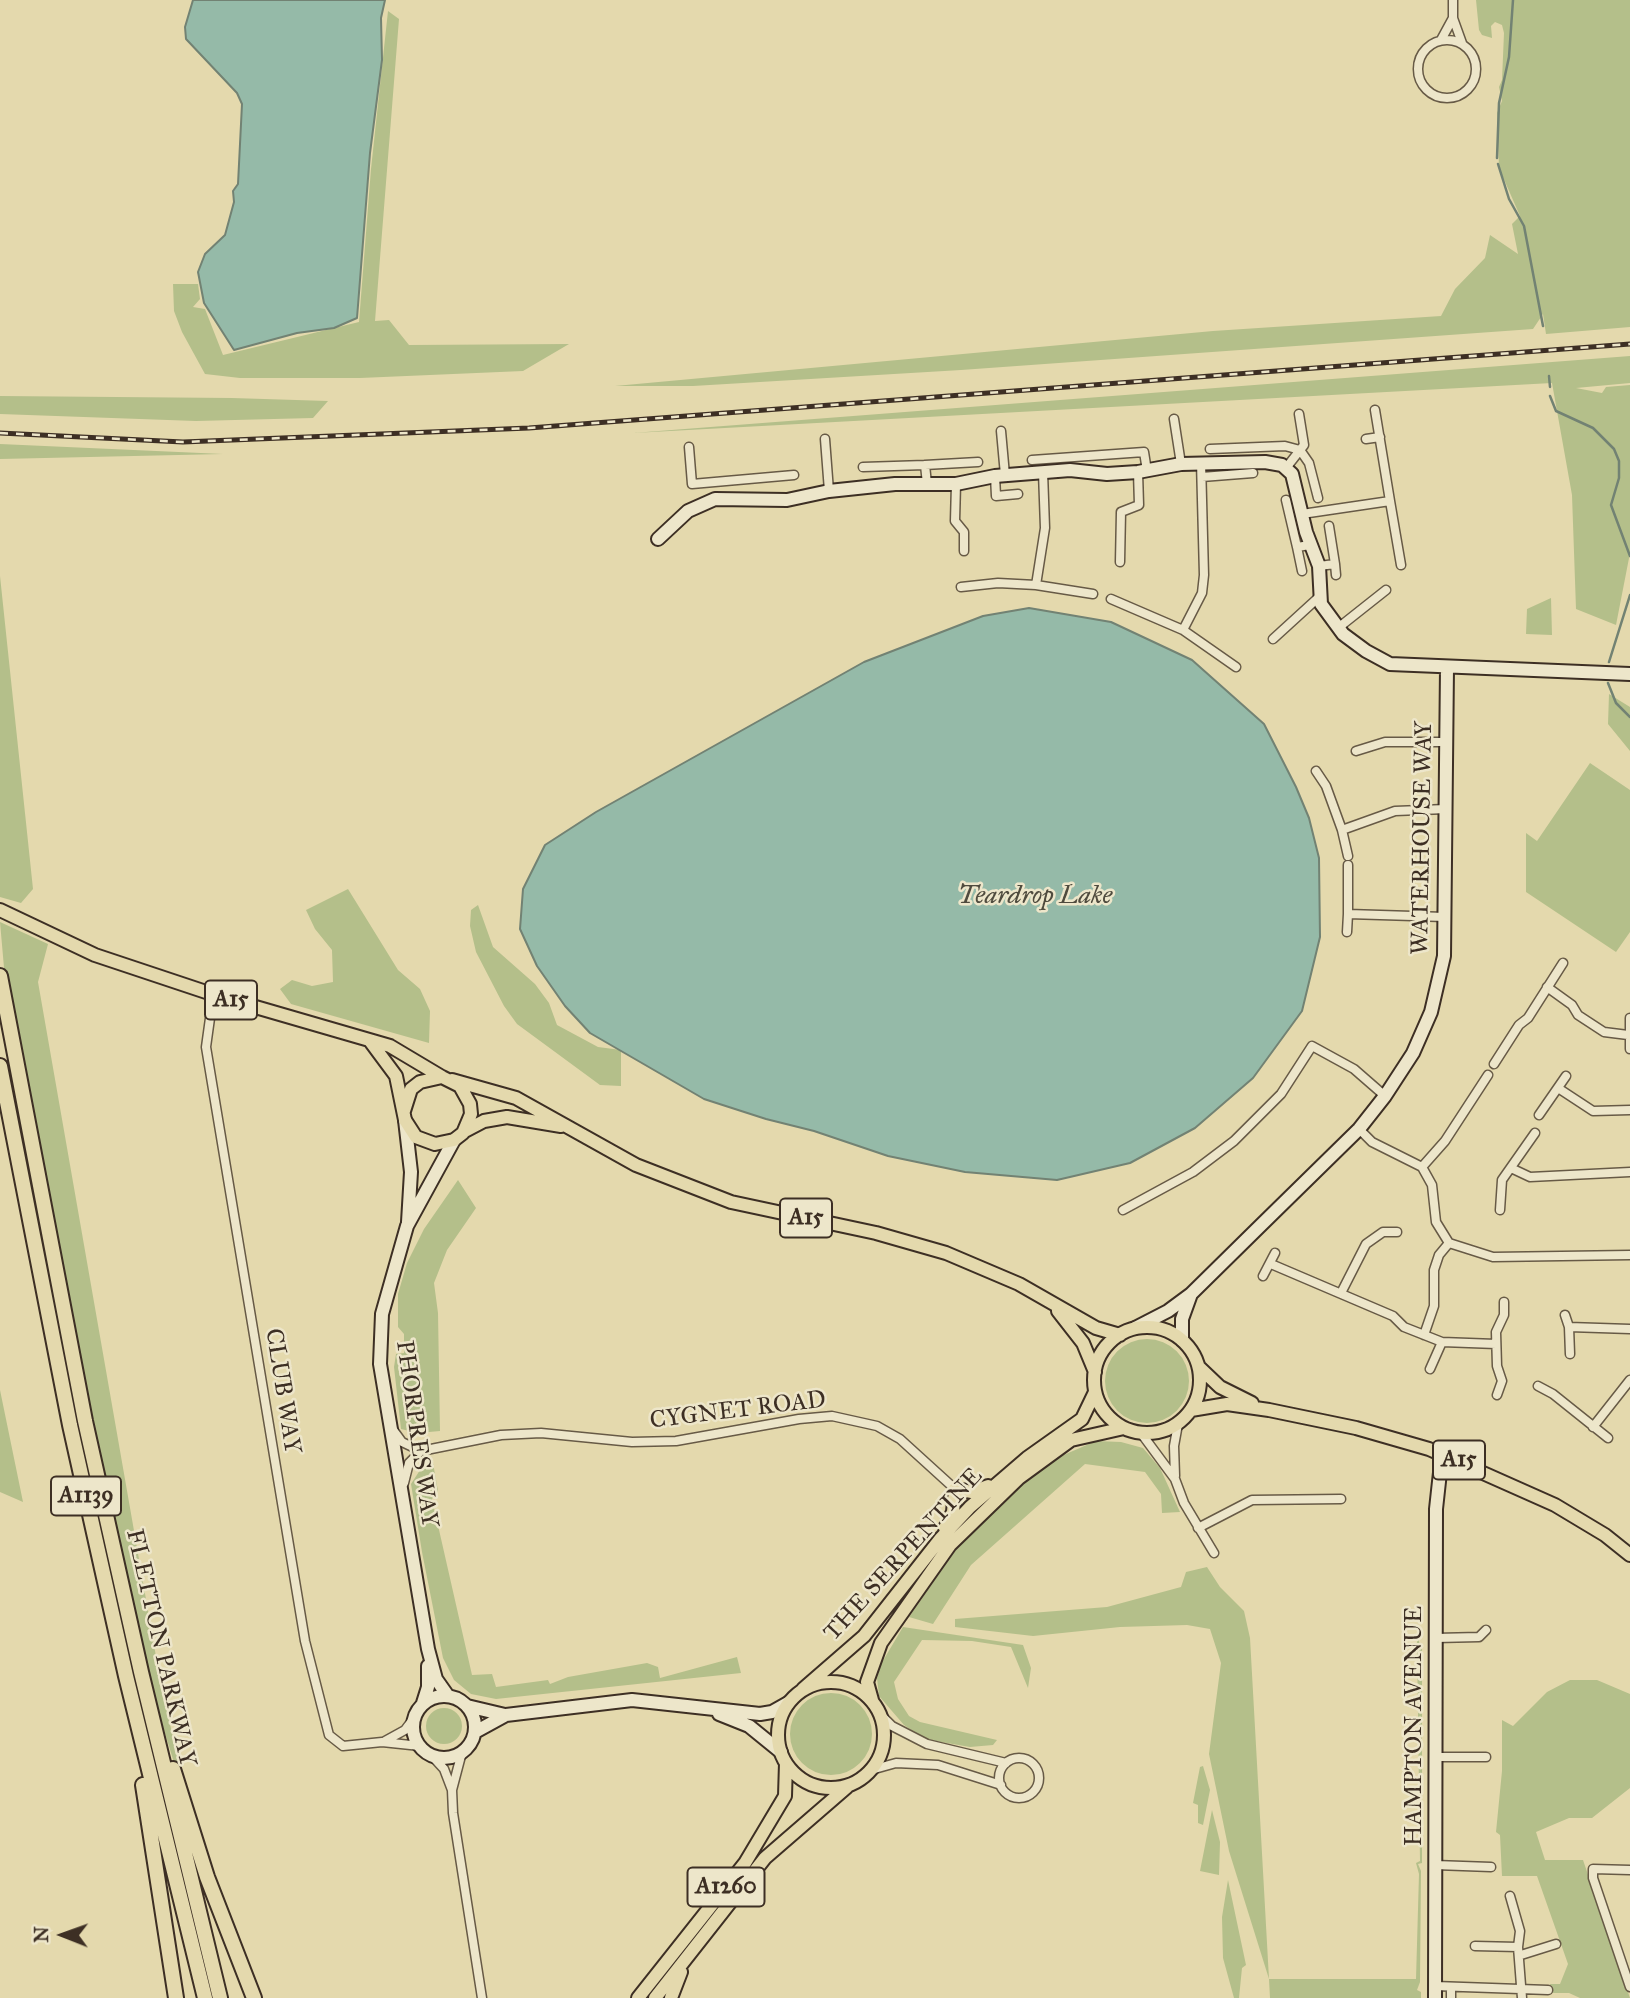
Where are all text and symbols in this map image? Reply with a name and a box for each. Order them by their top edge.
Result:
street label: WATERHOUSE WAY [1407,721,1439,955]
water label: Teardrop Lake [958,881,1112,913]
road number: A15 [205,981,257,1020]
road number: A15 [780,1198,832,1238]
street label: CLUB WAY [258,1326,306,1456]
street label: PHORPRES WAY [389,1339,443,1529]
street label: CYGNET ROAD [648,1386,828,1436]
road number: A15 [1433,1441,1485,1480]
street label: THE SERPENTINE [819,1462,989,1648]
road number: A1139 [51,1476,121,1516]
street label: FLETTON PARKWAY [119,1527,201,1769]
street label: HAMPTON AVENUE [1401,1606,1429,1846]
road number: A1260 [688,1868,764,1906]
north arrow [28,1900,98,1970]
text: N [30,1926,53,1943]

